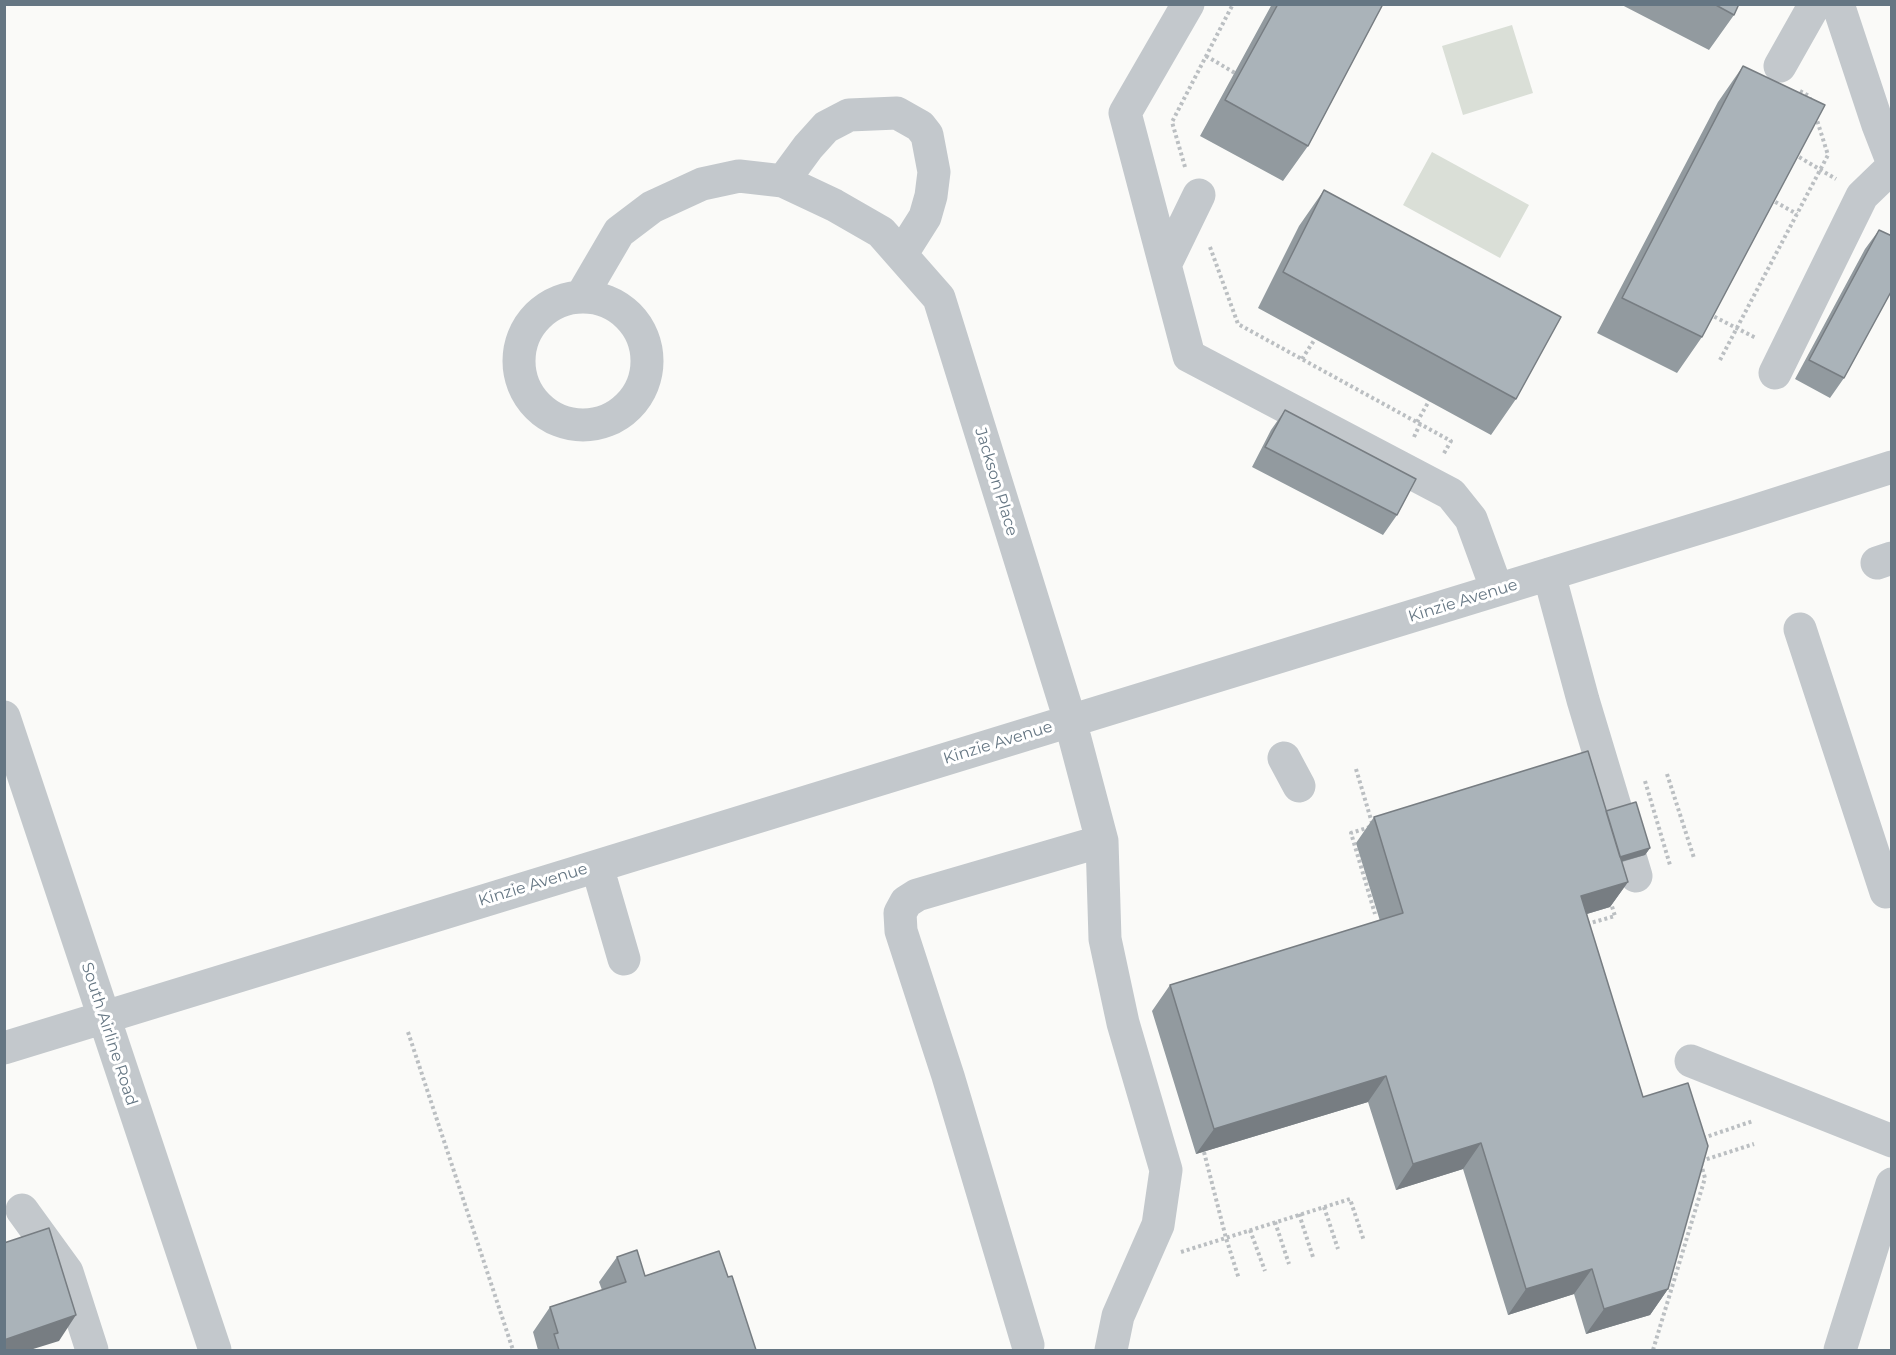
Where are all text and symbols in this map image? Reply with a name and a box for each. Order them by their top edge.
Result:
street label: Jackson Place [970,426,1022,538]
street label: Kinzie Avenue [1406,575,1520,627]
street label: Kinzie Avenue [941,717,1055,769]
street label: Kinzie Avenue [476,859,590,911]
street label: South Airline Road [77,960,141,1108]

